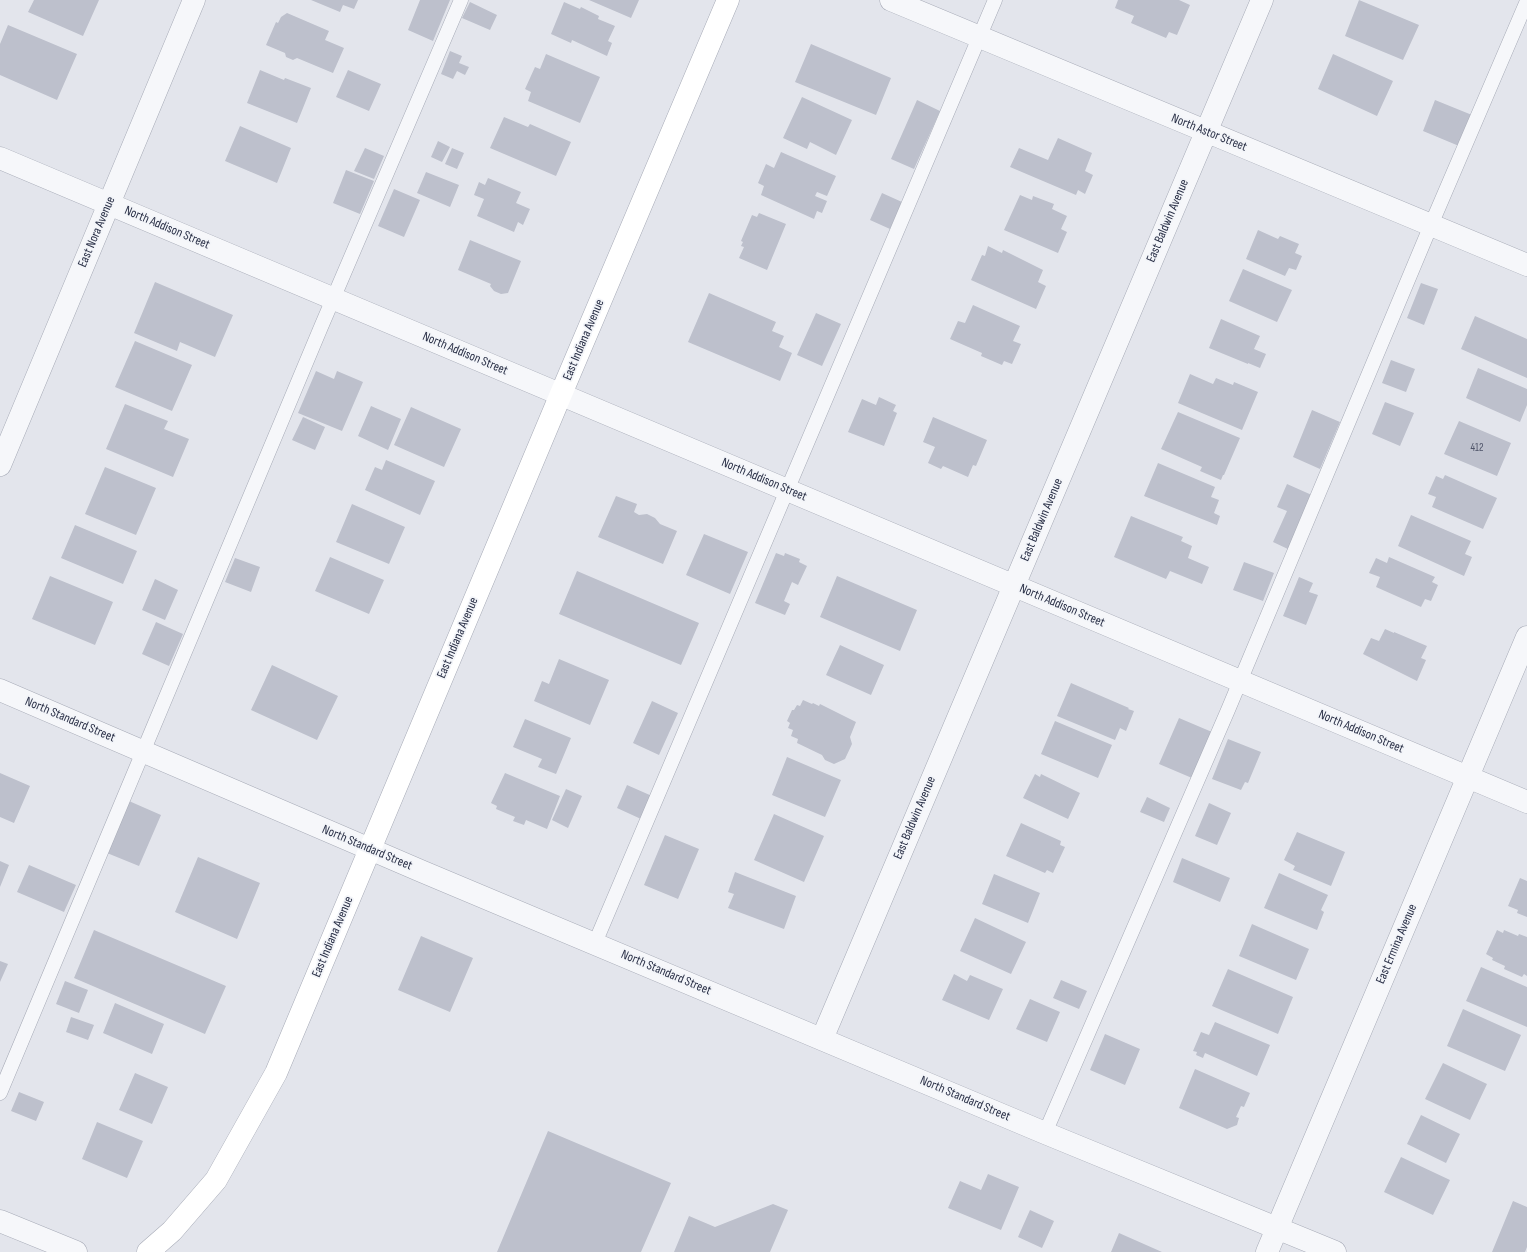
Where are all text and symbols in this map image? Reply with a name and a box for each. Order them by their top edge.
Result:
street label: North Astor Street [1169,111,1249,155]
street label: East Baldwin Avenue [1143,177,1193,265]
street label: East Nora Avenue [75,194,119,270]
street label: North Addison Street [122,203,212,253]
street label: East Indiana Avenue [560,297,608,383]
street label: North Addison Street [420,329,510,379]
house number: 412 [1470,441,1484,455]
street label: North Addison Street [719,455,809,505]
street label: East Baldwin Avenue [1017,476,1067,564]
street label: North Addison Street [1017,581,1107,631]
street label: East Indiana Avenue [434,595,482,681]
street label: North Standard Street [23,694,117,746]
street label: North Addison Street [1316,707,1406,757]
street label: East Baldwin Avenue [890,774,940,862]
street label: North Standard Street [320,822,414,874]
street label: East Indiana Avenue [309,894,357,980]
street label: East Ermina Avenue [1373,902,1421,986]
street label: North Standard Street [619,947,713,999]
street label: North Standard Street [918,1073,1012,1125]

